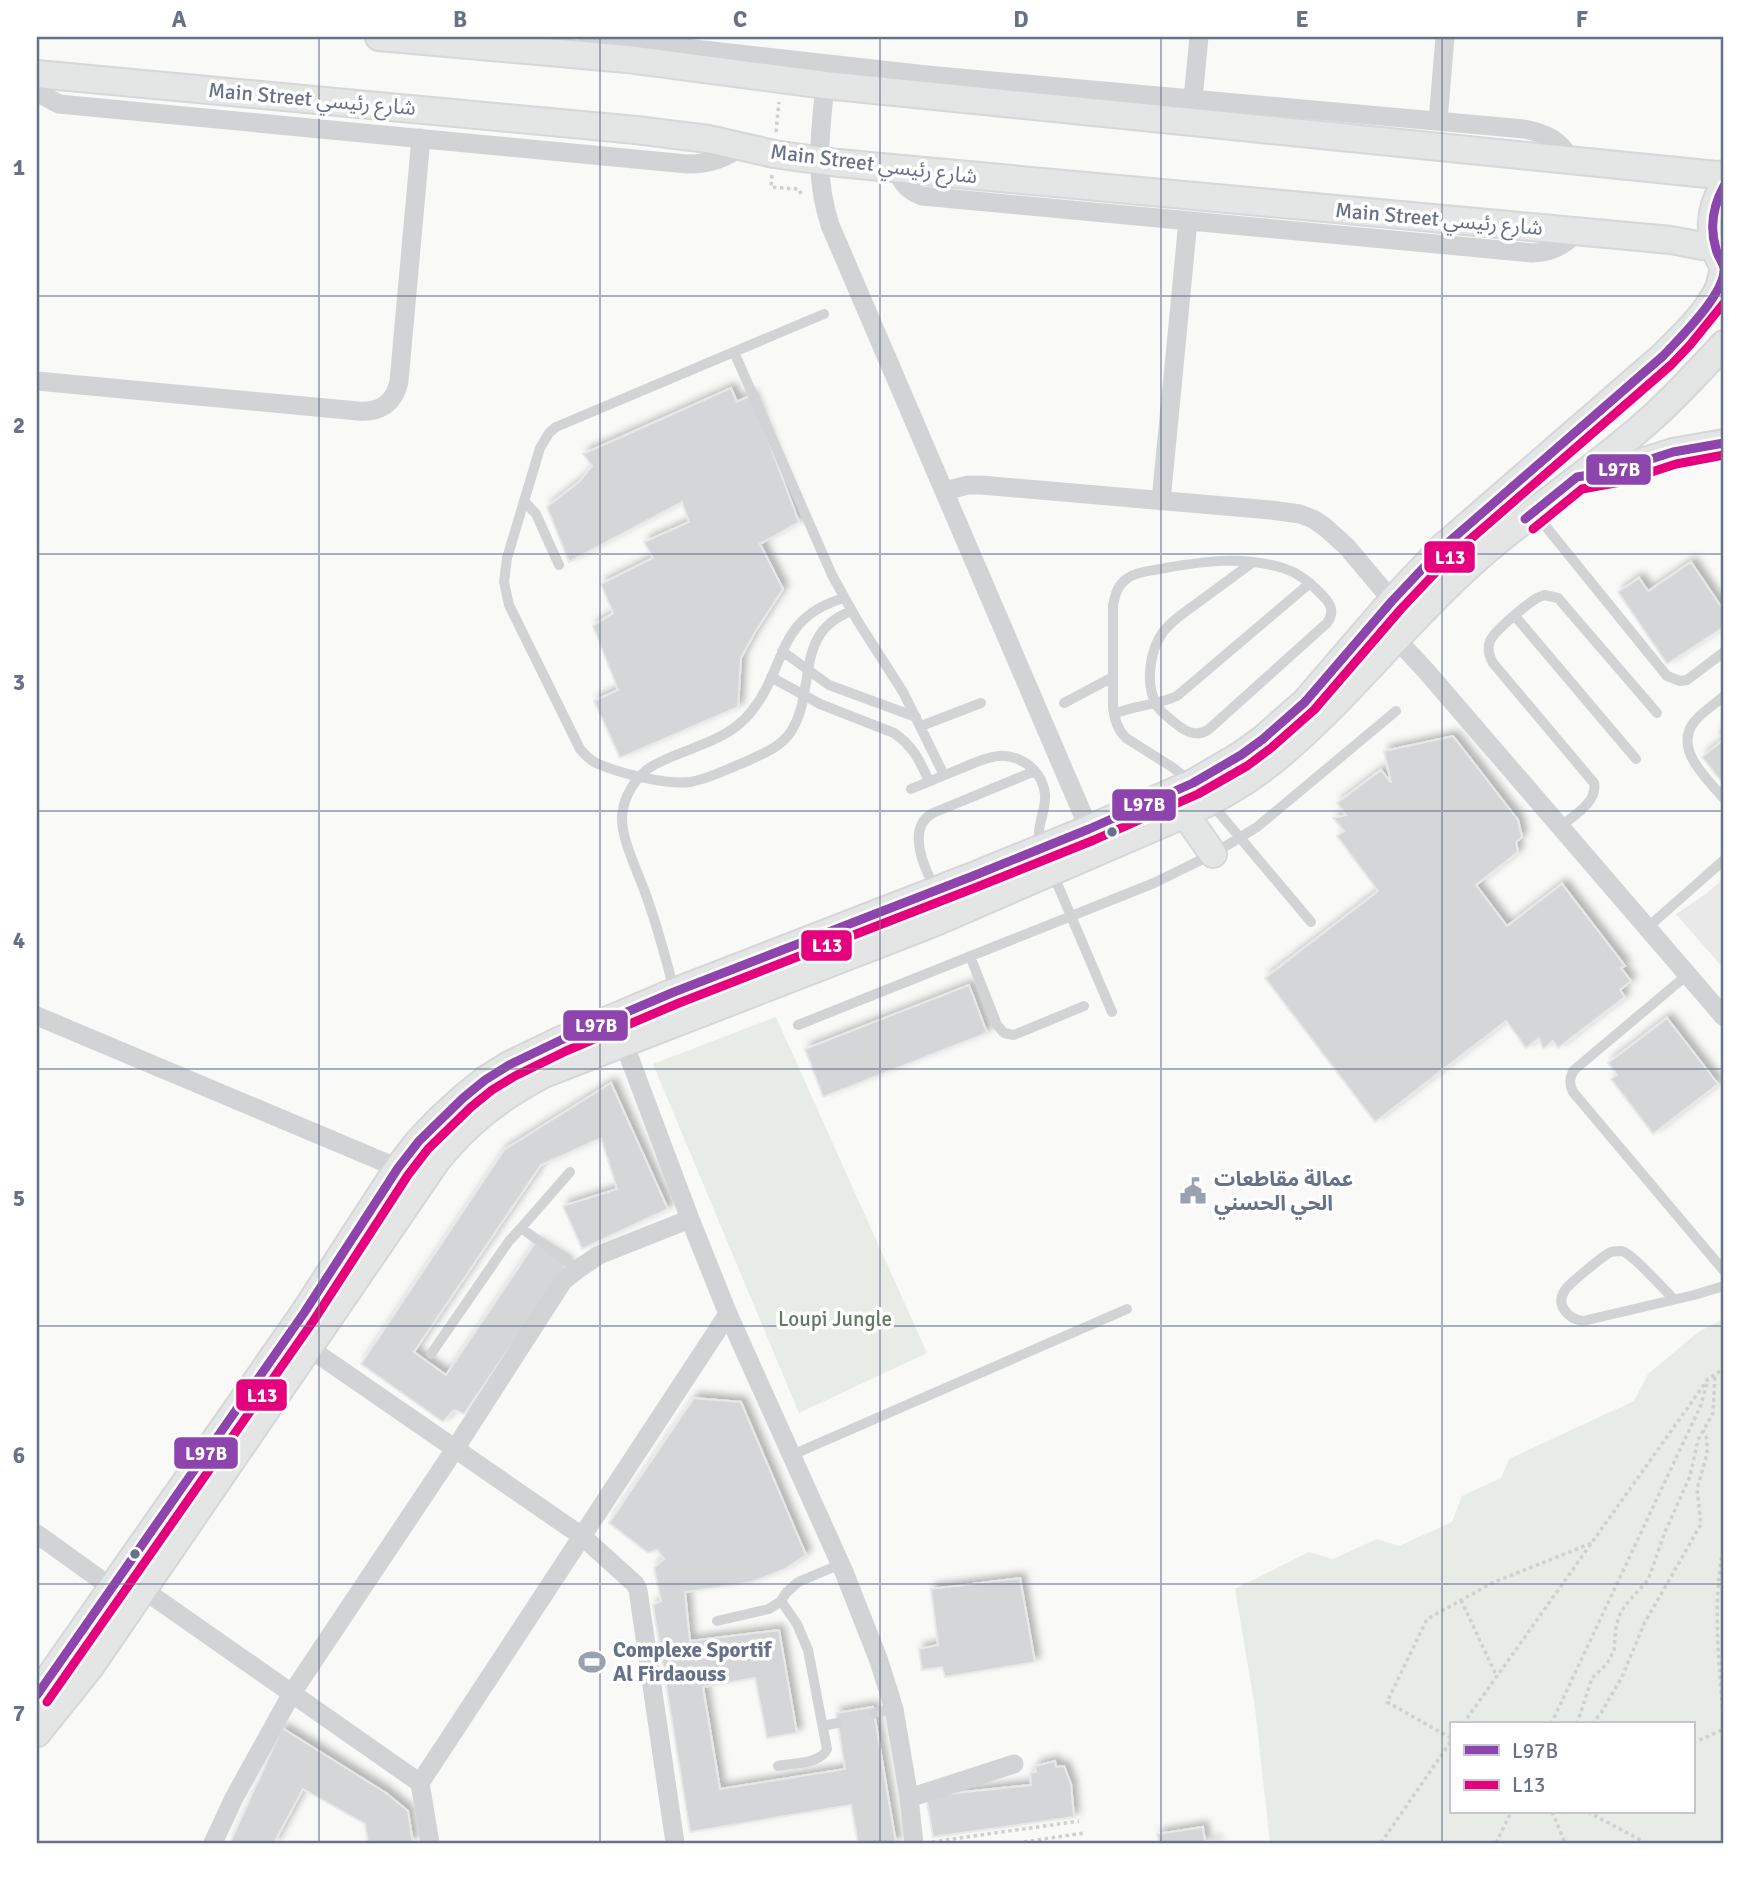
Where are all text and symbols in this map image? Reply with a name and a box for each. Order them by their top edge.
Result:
text: A [172,5,187,34]
text: B [453,5,467,34]
text: C [733,5,747,34]
text: D [1013,5,1029,34]
text: E [1295,5,1309,34]
text: F [1576,5,1588,34]
street label: Main Street شارع رئيسي [207,77,417,124]
street label: Main Street شارع رئيسي [769,138,979,192]
text: 1 [13,153,25,182]
street label: Main Street شارع رئيسي [1334,197,1544,244]
text: 2 [13,411,25,440]
line badge: L97B [1585,453,1652,486]
text: L97B [1598,458,1640,482]
line badge: L13 [1423,540,1476,574]
text: L13 [1435,546,1465,570]
text: 3 [13,668,25,697]
line badge: L97B [1111,788,1177,822]
text: L97B [1123,793,1165,817]
unlabelled marker [1105,825,1119,839]
text: 4 [13,926,25,955]
line badge: L13 [800,929,853,962]
text: L13 [812,934,842,958]
line badge: L97B [562,1009,629,1042]
text: L97B [575,1014,617,1038]
place label: عمالة مقاطعات الحي الحسني [1214,1166,1353,1220]
public building icon: عمالة مقاطعات الحي الحسني [1178,1176,1208,1206]
text: 5 [13,1184,25,1213]
park label: Loupi Jungle [778,1306,892,1332]
line badge: L13 [235,1378,288,1412]
text: L13 [247,1384,277,1408]
line badge: L97B [173,1436,239,1470]
text: 6 [13,1441,25,1470]
text: L97B [185,1442,227,1466]
unlabelled marker [128,1547,142,1561]
place label: Complexe Sportif Al Firdaouss [613,1637,773,1687]
sports icon: Complexe Sportif Al Firdaouss [577,1647,607,1677]
text: 7 [13,1699,25,1728]
legend [1450,1722,1694,1814]
text: L97B [1512,1738,1558,1764]
text: L13 [1512,1772,1545,1798]

